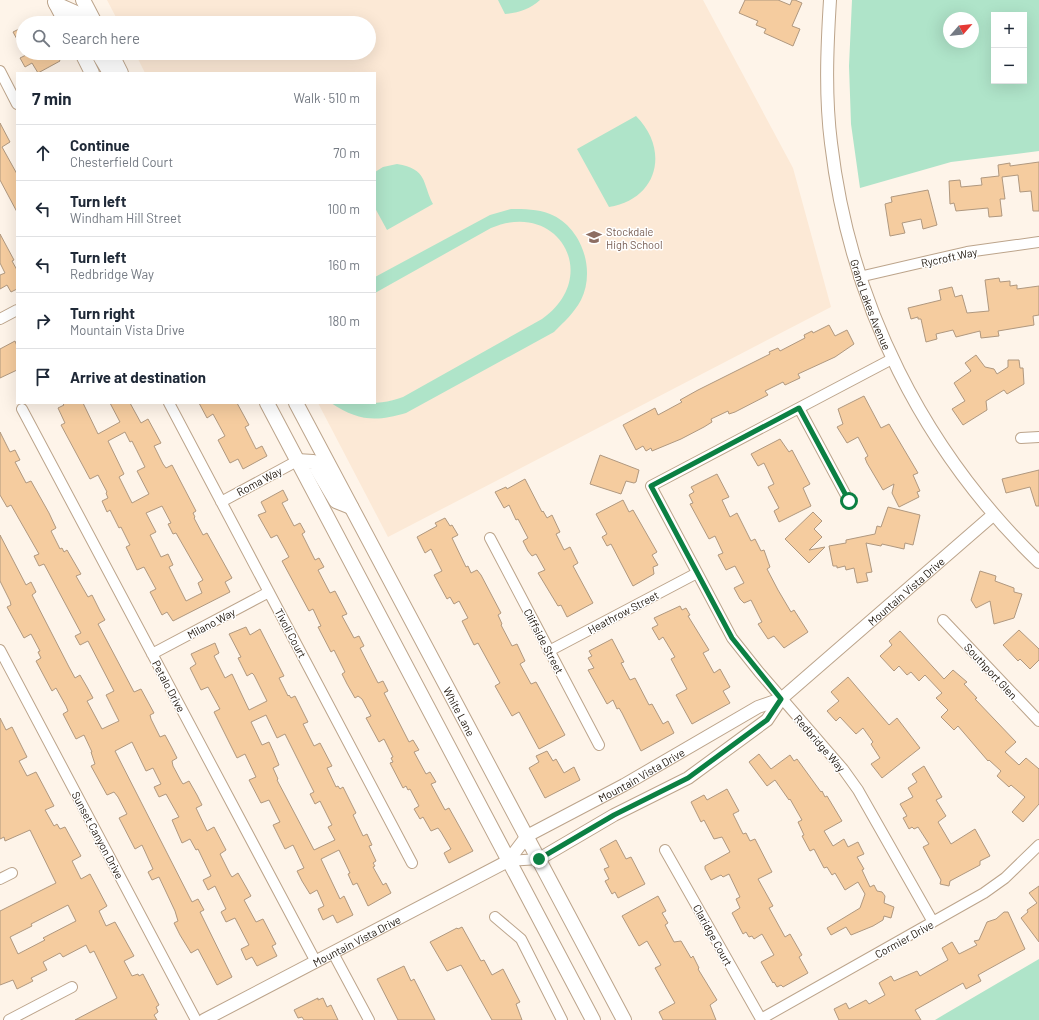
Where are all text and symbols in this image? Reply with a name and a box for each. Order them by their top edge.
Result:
north arrow [943,12,979,48]
map controls [991,12,1027,84]
button: + [991,12,1027,48]
search box [16,16,376,60]
icon: search [30,27,52,49]
text: Search here [62,29,140,47]
button: − [991,48,1027,84]
text: 7 min [32,88,72,108]
text: Walk · 510 m [294,90,360,106]
text: Continue [70,136,130,154]
icon: ahead [32,142,54,164]
text: 70 m [333,145,360,161]
text: Chesterfield Court [70,154,173,170]
text: Turn left [70,192,126,210]
icon: left [32,198,54,220]
text: 100 m [327,201,360,217]
text: Windham Hill Street [70,210,182,226]
place label: Stockdale High School [606,225,663,251]
school or university icon: Stockdale High School [585,228,603,246]
street label: Rycroft Way [920,245,978,269]
text: Turn left [70,248,126,266]
icon: left [32,254,54,276]
text: 160 m [328,257,360,273]
street label: Grand Lakes Avenue [849,257,894,352]
text: Redbridge Way [70,266,154,282]
text: Turn right [70,304,135,322]
icon: right [32,310,54,332]
text: 180 m [328,313,360,329]
text: Mountain Vista Drive [70,322,185,338]
icon: arrive [32,366,54,388]
text: Arrive at destination [70,368,206,386]
street label: Roma Way [234,464,284,498]
route start [840,492,858,510]
street label: Mountain Vista Drive [865,554,947,628]
street label: Heathrow Street [585,588,661,636]
street label: Milano Way [185,605,237,641]
street label: Tivoli Court [273,606,309,660]
street label: Cliffside Street [521,606,567,676]
street label: Southport Glen [962,640,1020,702]
street label: Petalo Drive [150,658,188,714]
street label: White Lane [441,684,478,738]
street label: Redbridge Way [792,712,848,774]
street label: Mountain Vista Drive [596,745,687,804]
street label: Sunset Canyon Drive [69,789,127,881]
route end [530,850,548,868]
street label: Claridge Court [691,902,735,968]
street label: Mountain Vista Drive [310,912,403,969]
street label: Cormier Drive [872,917,936,960]

